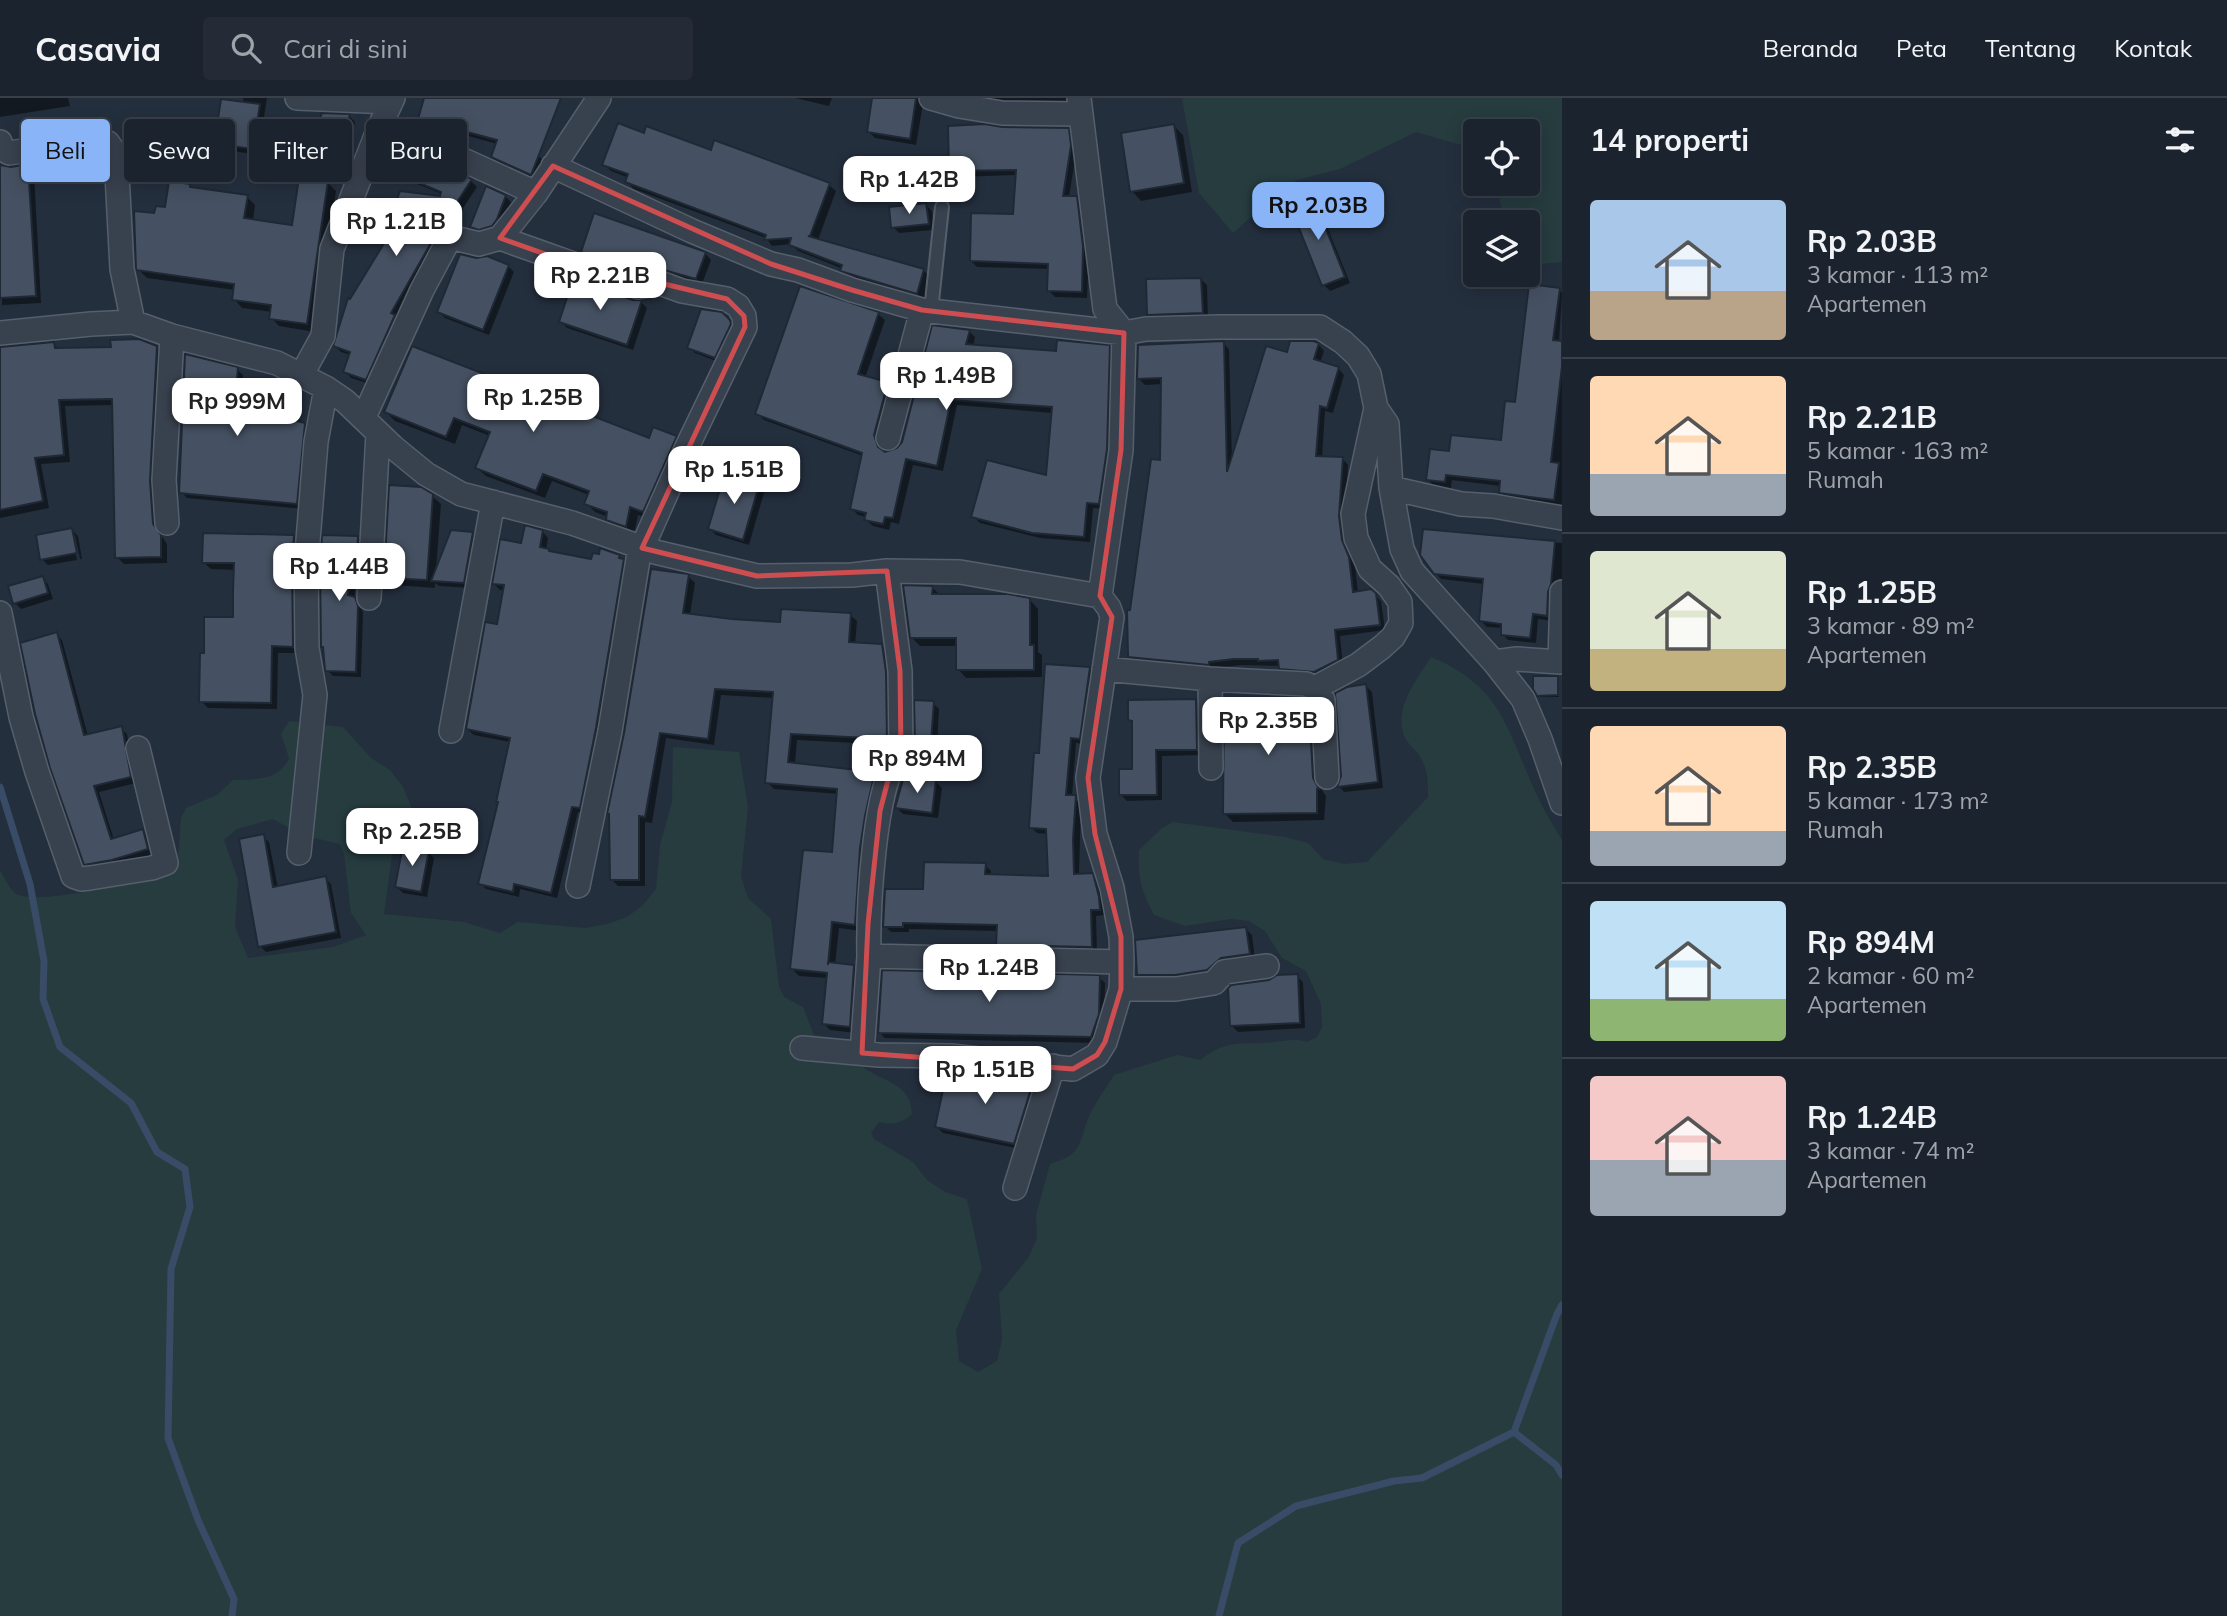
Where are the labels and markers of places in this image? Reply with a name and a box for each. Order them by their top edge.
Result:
pin: Rp 1.42B [837,156,981,216]
pin: Rp 2.03B [1246,183,1390,242]
pin: Rp 1.21B [324,198,468,258]
pin: Rp 2.21B [528,252,672,312]
pin: Rp 1.49B [874,352,1018,412]
pin: Rp 1.25B [461,374,605,434]
pin: Rp 999M [172,378,302,438]
pin: Rp 1.51B [662,446,806,506]
pin: Rp 1.44B [267,544,411,603]
pin: Rp 2.35B [1196,698,1340,757]
pin: Rp 894M [852,736,982,795]
pin: Rp 2.25B [340,808,484,868]
pin: Rp 1.24B [917,944,1061,1004]
pin: Rp 1.51B [913,1046,1057,1106]

